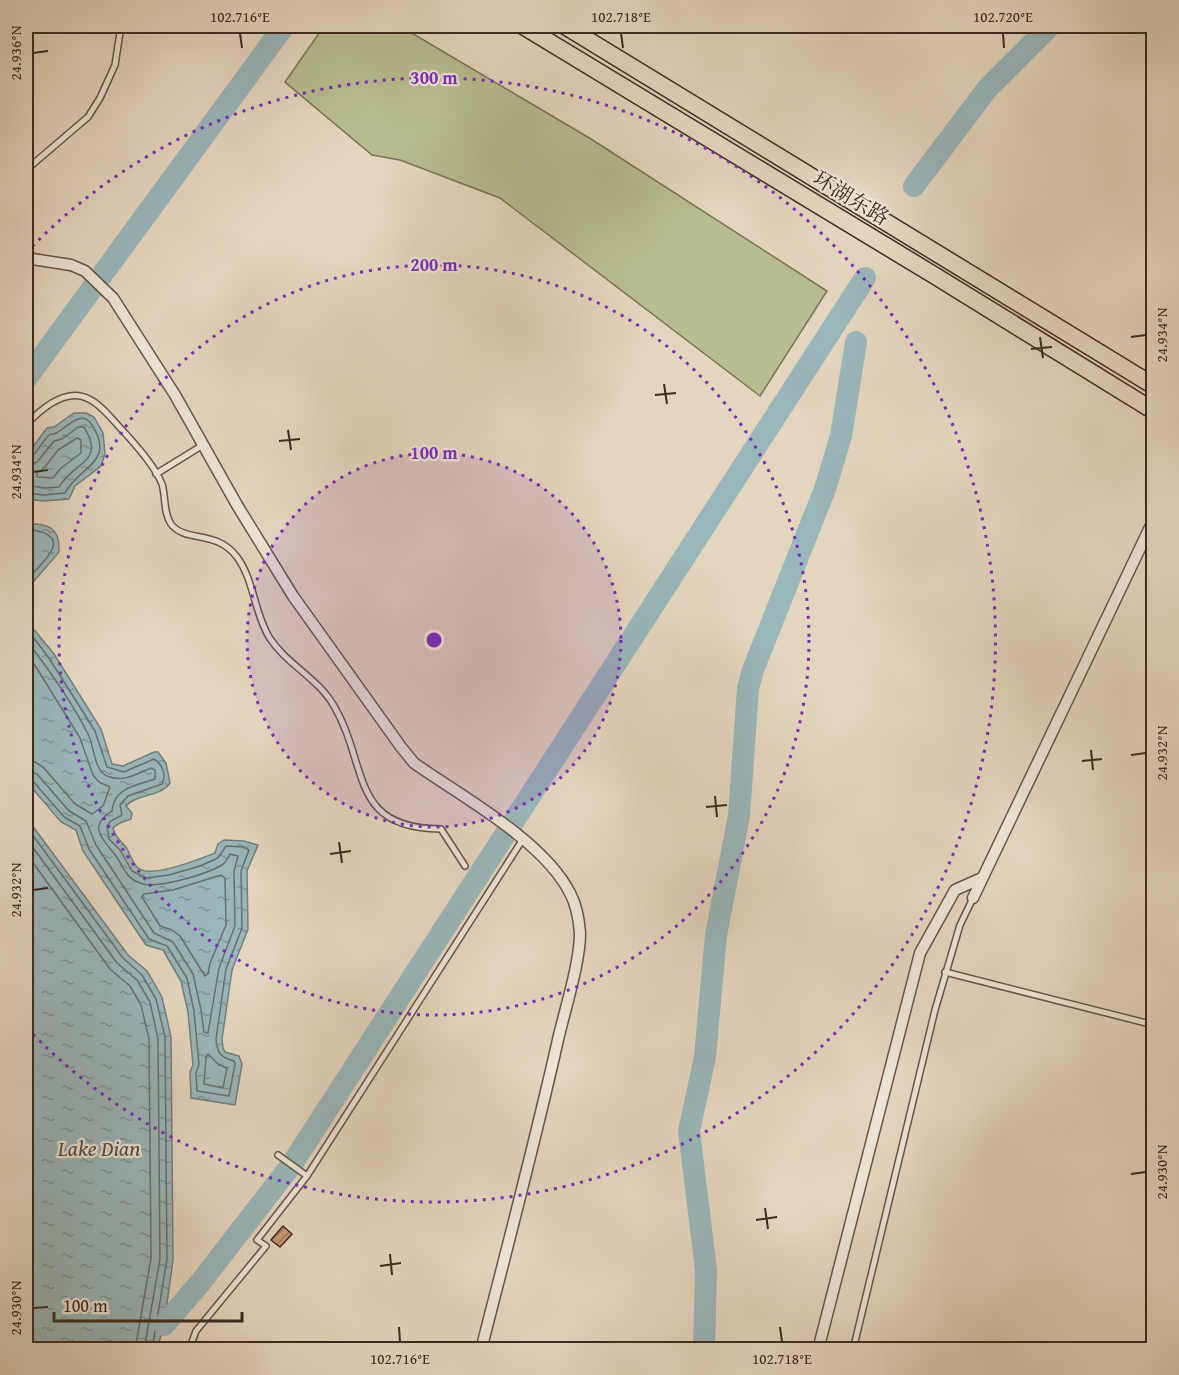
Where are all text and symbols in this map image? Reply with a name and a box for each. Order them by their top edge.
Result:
text: 102.716°E [210,6,270,27]
text: 102.718°E [591,6,651,27]
text: 102.720°E [973,6,1033,27]
text: 24.936°N [5,25,26,80]
text: 300 m [410,64,458,91]
street label: 环湖东路 [807,163,895,232]
text: 200 m [410,251,458,278]
text: 24.934°N [1151,307,1172,362]
text: 100 m [410,439,458,466]
text: 24.934°N [5,444,26,499]
centre of rings [424,630,444,650]
text: 24.932°N [1151,725,1172,780]
text: 24.932°N [5,862,26,917]
water label: Lake Dian [57,1132,140,1164]
text: 24.930°N [1151,1144,1172,1199]
text: 24.930°N [5,1280,26,1335]
scale bar [54,1285,242,1323]
text: 100 m [63,1292,108,1319]
text: 102.716°E [370,1348,430,1369]
text: 102.718°E [752,1348,812,1369]

